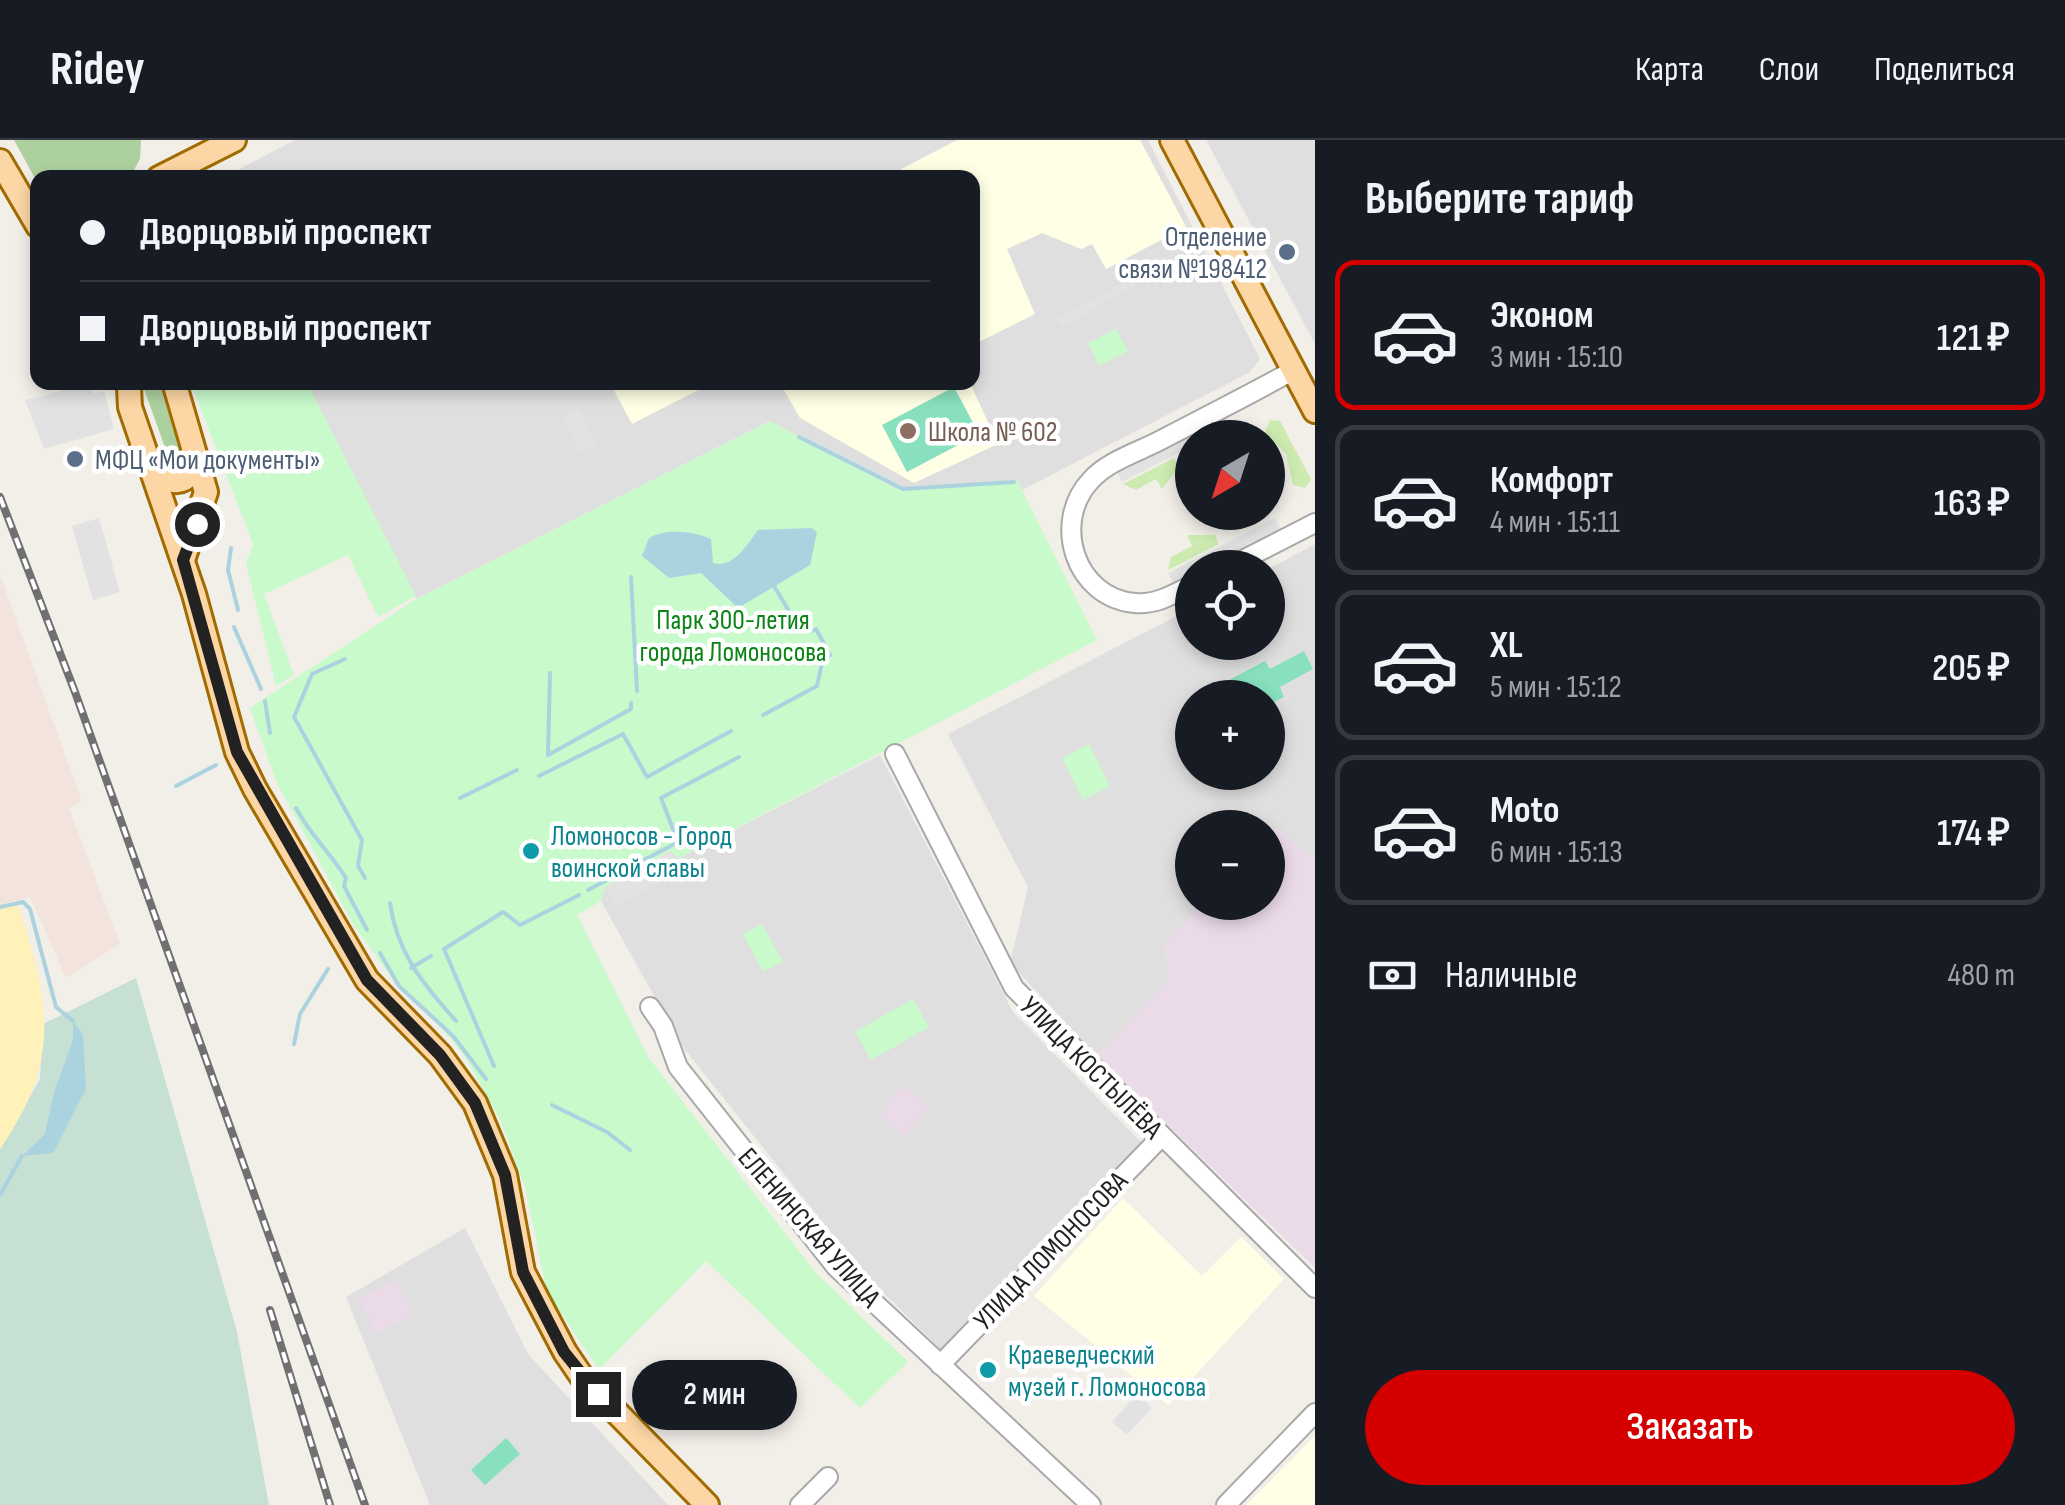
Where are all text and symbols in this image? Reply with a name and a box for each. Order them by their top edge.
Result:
text: Ridey [50,41,144,98]
text: Карта [1635,48,1704,91]
text: Слои [1759,48,1819,91]
text: Поделиться [1874,48,2015,91]
text: Выберите тариф [1365,172,1634,227]
text: Дворцовый проспект [140,210,431,255]
place label: Отделение связи №198412 [1118,221,1267,286]
marker: Отделение связи №198412 [1276,241,1298,263]
icon: car [1370,290,1460,380]
text: Эконом [1490,293,1594,338]
text: Дворцовый проспект [140,306,431,351]
text: 121 ₽ [1937,316,2010,361]
text: 3 мин · 15:10 [1490,338,1623,377]
place label: Школа № 602 [928,416,1057,449]
marker: Школа № 602 [897,420,919,442]
north arrow [1175,420,1285,530]
map controls [1175,420,1285,920]
place label: МФЦ «Мои документы» [95,444,321,477]
marker: МФЦ «Мои документы» [64,448,86,470]
icon: car [1370,455,1460,545]
text: Комфорт [1490,458,1613,503]
text: 163 ₽ [1934,481,2010,526]
route start [175,502,220,547]
text: 4 мин · 15:11 [1490,503,1620,542]
button: locate [1175,550,1285,660]
park label: Парк 300-летия города Ломоносова [639,604,827,669]
icon: car [1370,620,1460,710]
text: XL [1490,623,1523,668]
text: 205 ₽ [1932,646,2010,691]
text: 5 мин · 15:12 [1490,668,1622,707]
button: + [1175,680,1285,790]
icon: car [1370,785,1460,875]
text: Moto [1490,788,1560,833]
button: − [1175,810,1285,920]
text: 174 ₽ [1937,811,2010,856]
place label: Ломоносов - Город воинской славы [551,820,732,885]
text: 6 мин · 15:13 [1490,833,1623,872]
marker: Ломоносов - Город воинской славы [520,840,542,862]
icon: cash [1365,948,1420,1003]
text: Наличные [1445,953,1578,998]
text: 480 m [1948,956,2015,995]
street label: УЛИЦА КОСТЫЛЁВА [1013,990,1170,1147]
street label: ЕЛЕНИНСКАЯ УЛИЦА [731,1142,888,1315]
street label: УЛИЦА ЛОМОНОСОВА [967,1164,1136,1337]
place label: Краеведческий музей г. Ломоносова [1008,1339,1206,1404]
callout: 2 мин [633,1359,798,1429]
marker: Краеведческий музей г. Ломоносова [977,1359,999,1381]
button: Заказать [1365,1370,2015,1485]
route end [576,1372,621,1417]
text: 2 мин [683,1375,746,1414]

